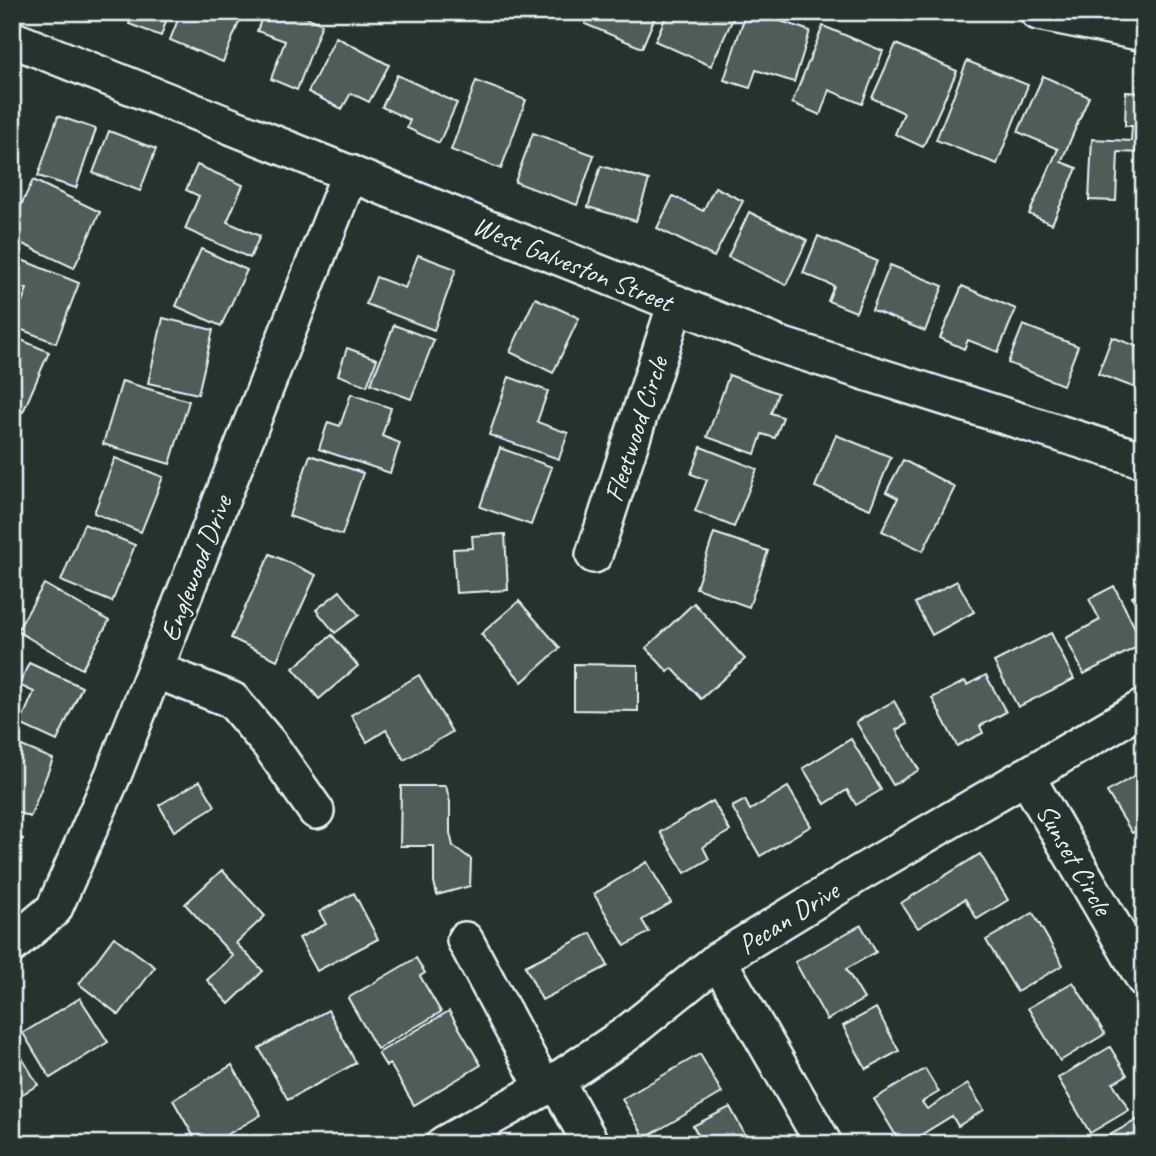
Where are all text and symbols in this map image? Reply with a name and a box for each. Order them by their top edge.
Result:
street label: West Galveston Street [468,208,680,320]
street label: Fleetwood Circle [596,350,676,506]
street label: Englewood Drive [152,489,240,646]
street label: Sunset Circle [1029,797,1121,923]
street label: Pecan Drive [732,872,847,962]

